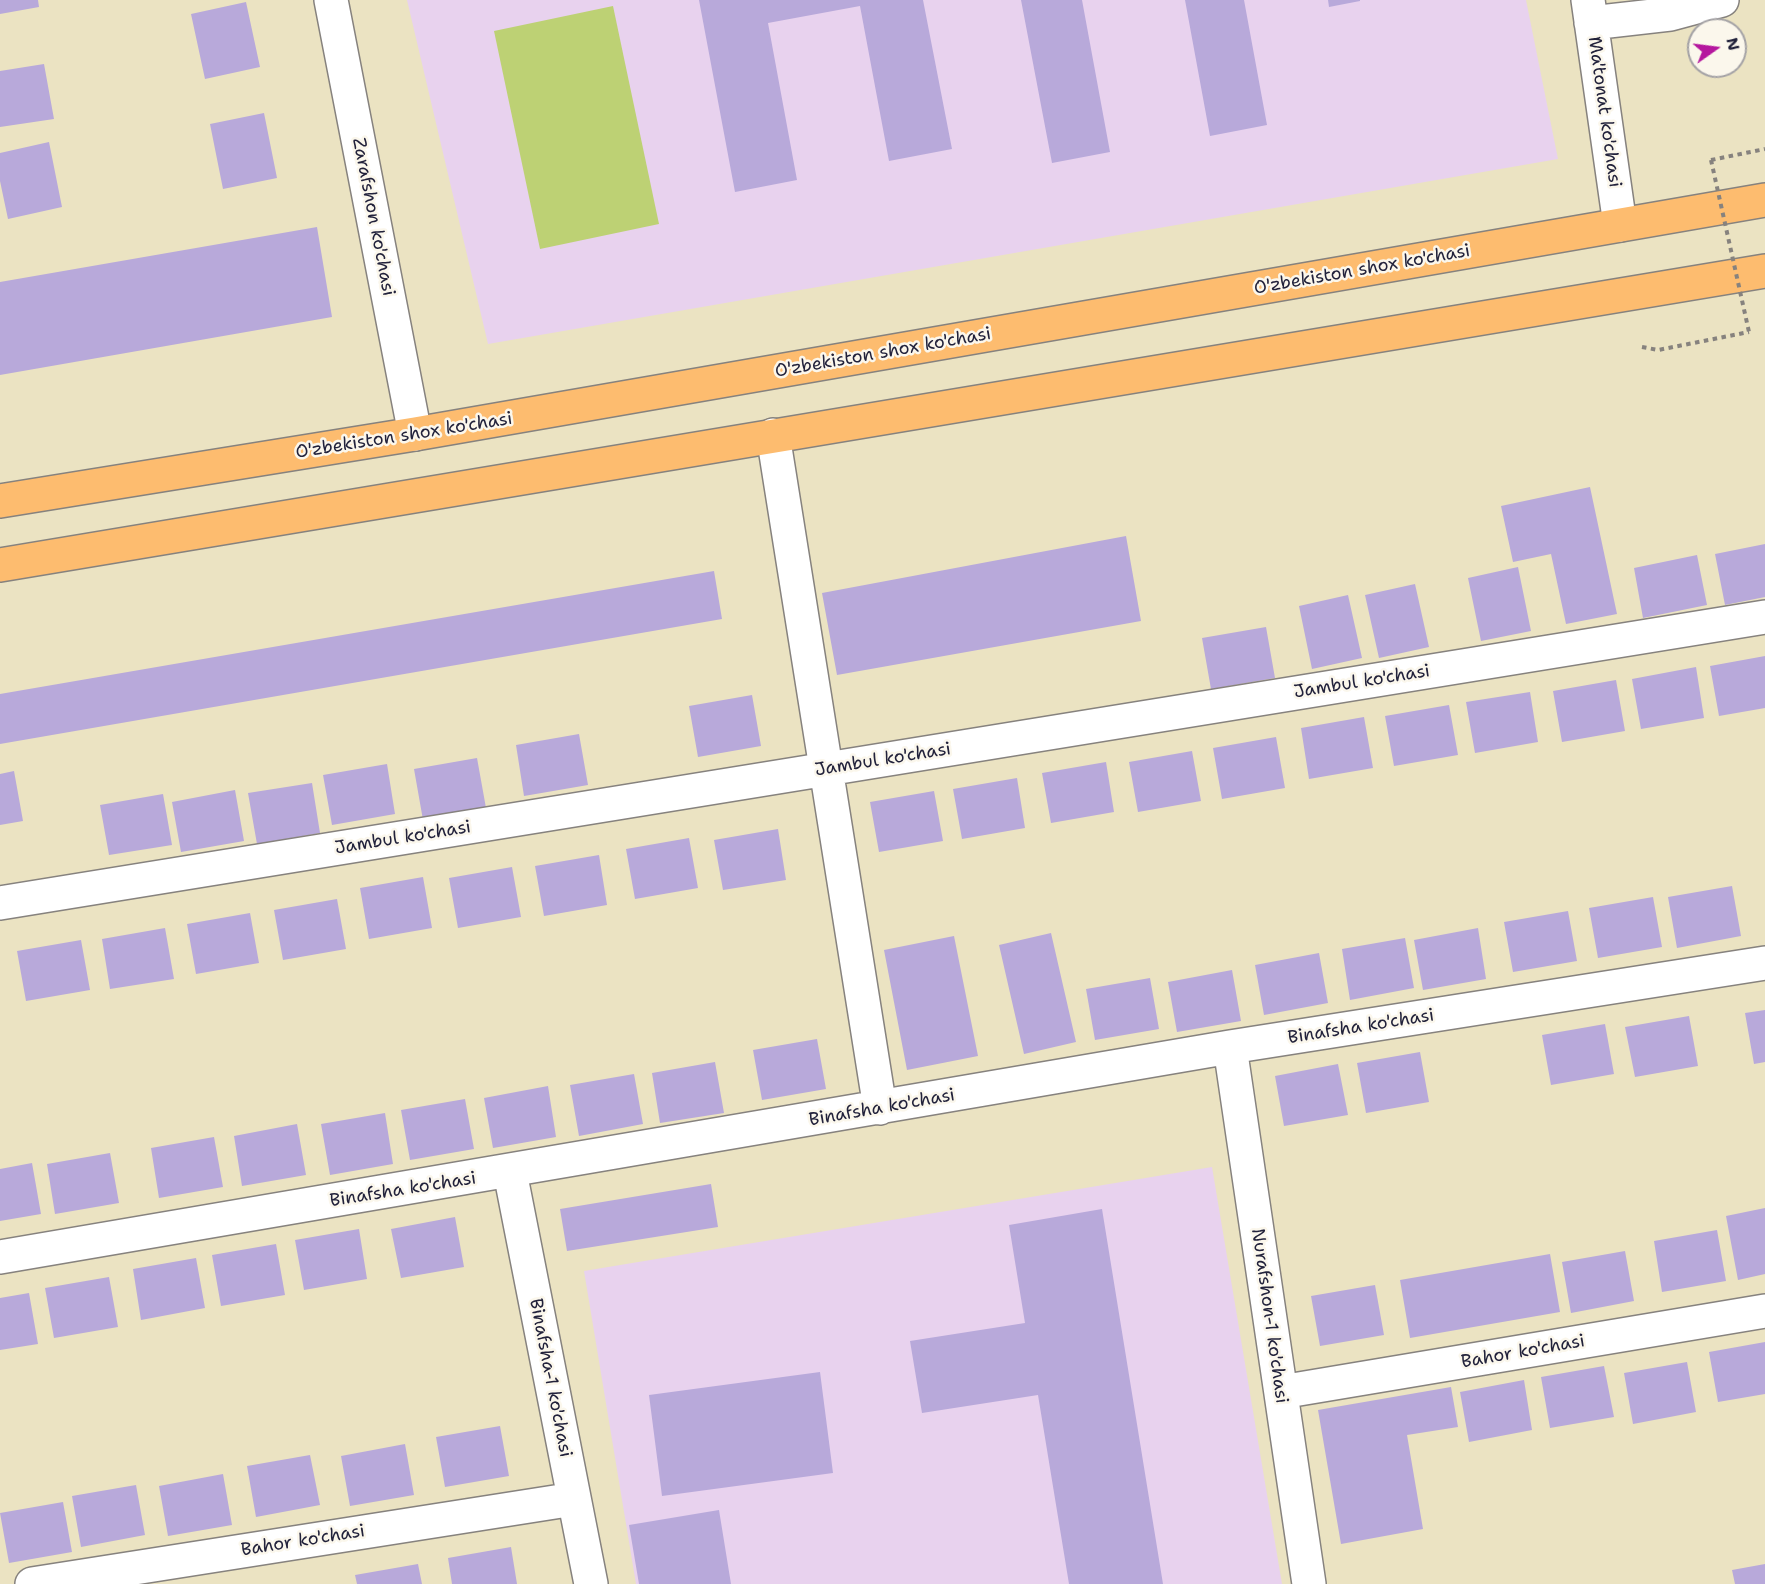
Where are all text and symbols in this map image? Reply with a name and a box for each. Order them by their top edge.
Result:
north arrow [1687,18,1747,78]
street label: Ma'tonat ko'chasi [1583,35,1625,189]
text: N [1721,35,1745,53]
street label: Zarafshon ko'chasi [347,136,399,298]
street label: O'zbekiston shox ko'chasi [1252,240,1472,300]
street label: O'zbekiston shox ko'chasi [773,323,993,383]
street label: O'zbekiston shox ko'chasi [294,408,514,464]
street label: Jambul ko'chasi [1292,661,1432,703]
street label: Jambul ko'chasi [813,739,953,781]
street label: Jambul ko'chasi [333,817,473,859]
street label: Binafsha ko'chasi [1286,1005,1436,1049]
street label: Binafsha ko'chasi [807,1085,957,1131]
street label: Binafsha ko'chasi [328,1168,478,1212]
street label: Nurafshon-1 ko'chasi [1246,1227,1292,1405]
street label: Binafsha-1 ko'chasi [524,1297,576,1459]
street label: Bahor ko'chasi [1460,1330,1586,1374]
street label: Bahor ko'chasi [240,1521,366,1561]

